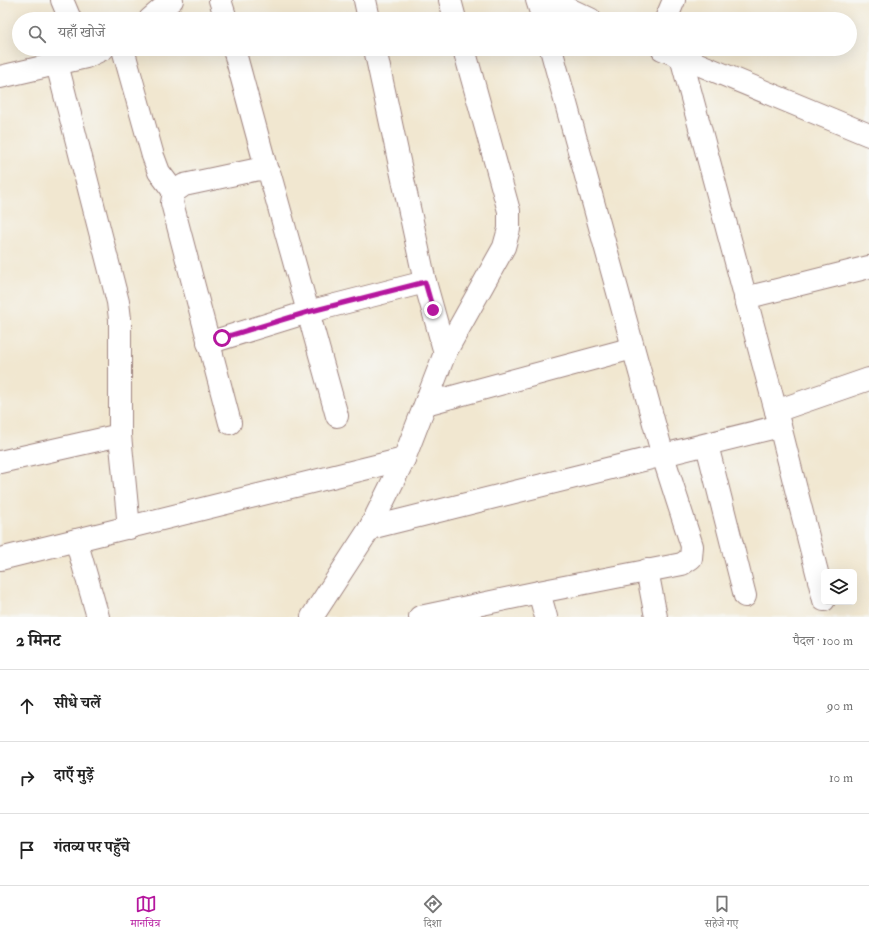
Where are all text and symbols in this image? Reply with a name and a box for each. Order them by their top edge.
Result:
search box [12,12,857,56]
icon: search [26,23,48,45]
text: यहाँ खोजें [58,23,105,42]
route end [424,301,442,319]
route start [213,329,231,347]
map controls [821,569,857,605]
button: layers [821,569,857,605]
text: 2 मिनट [16,630,60,651]
text: पैदल · 100 m [793,633,853,649]
text: सीधे चलें [54,694,101,713]
icon: ahead [16,695,38,717]
text: 90 m [827,698,853,714]
text: दाएँ मुड़ें [54,766,94,785]
icon: right [16,767,38,789]
text: 10 m [829,770,853,786]
text: गंतव्य पर पहुँचे [54,838,130,857]
icon: arrive [16,839,38,861]
tab: मानचित्र [131,893,160,934]
tab: दिशा [422,893,444,934]
tab: सहेजे गए [705,893,738,934]

